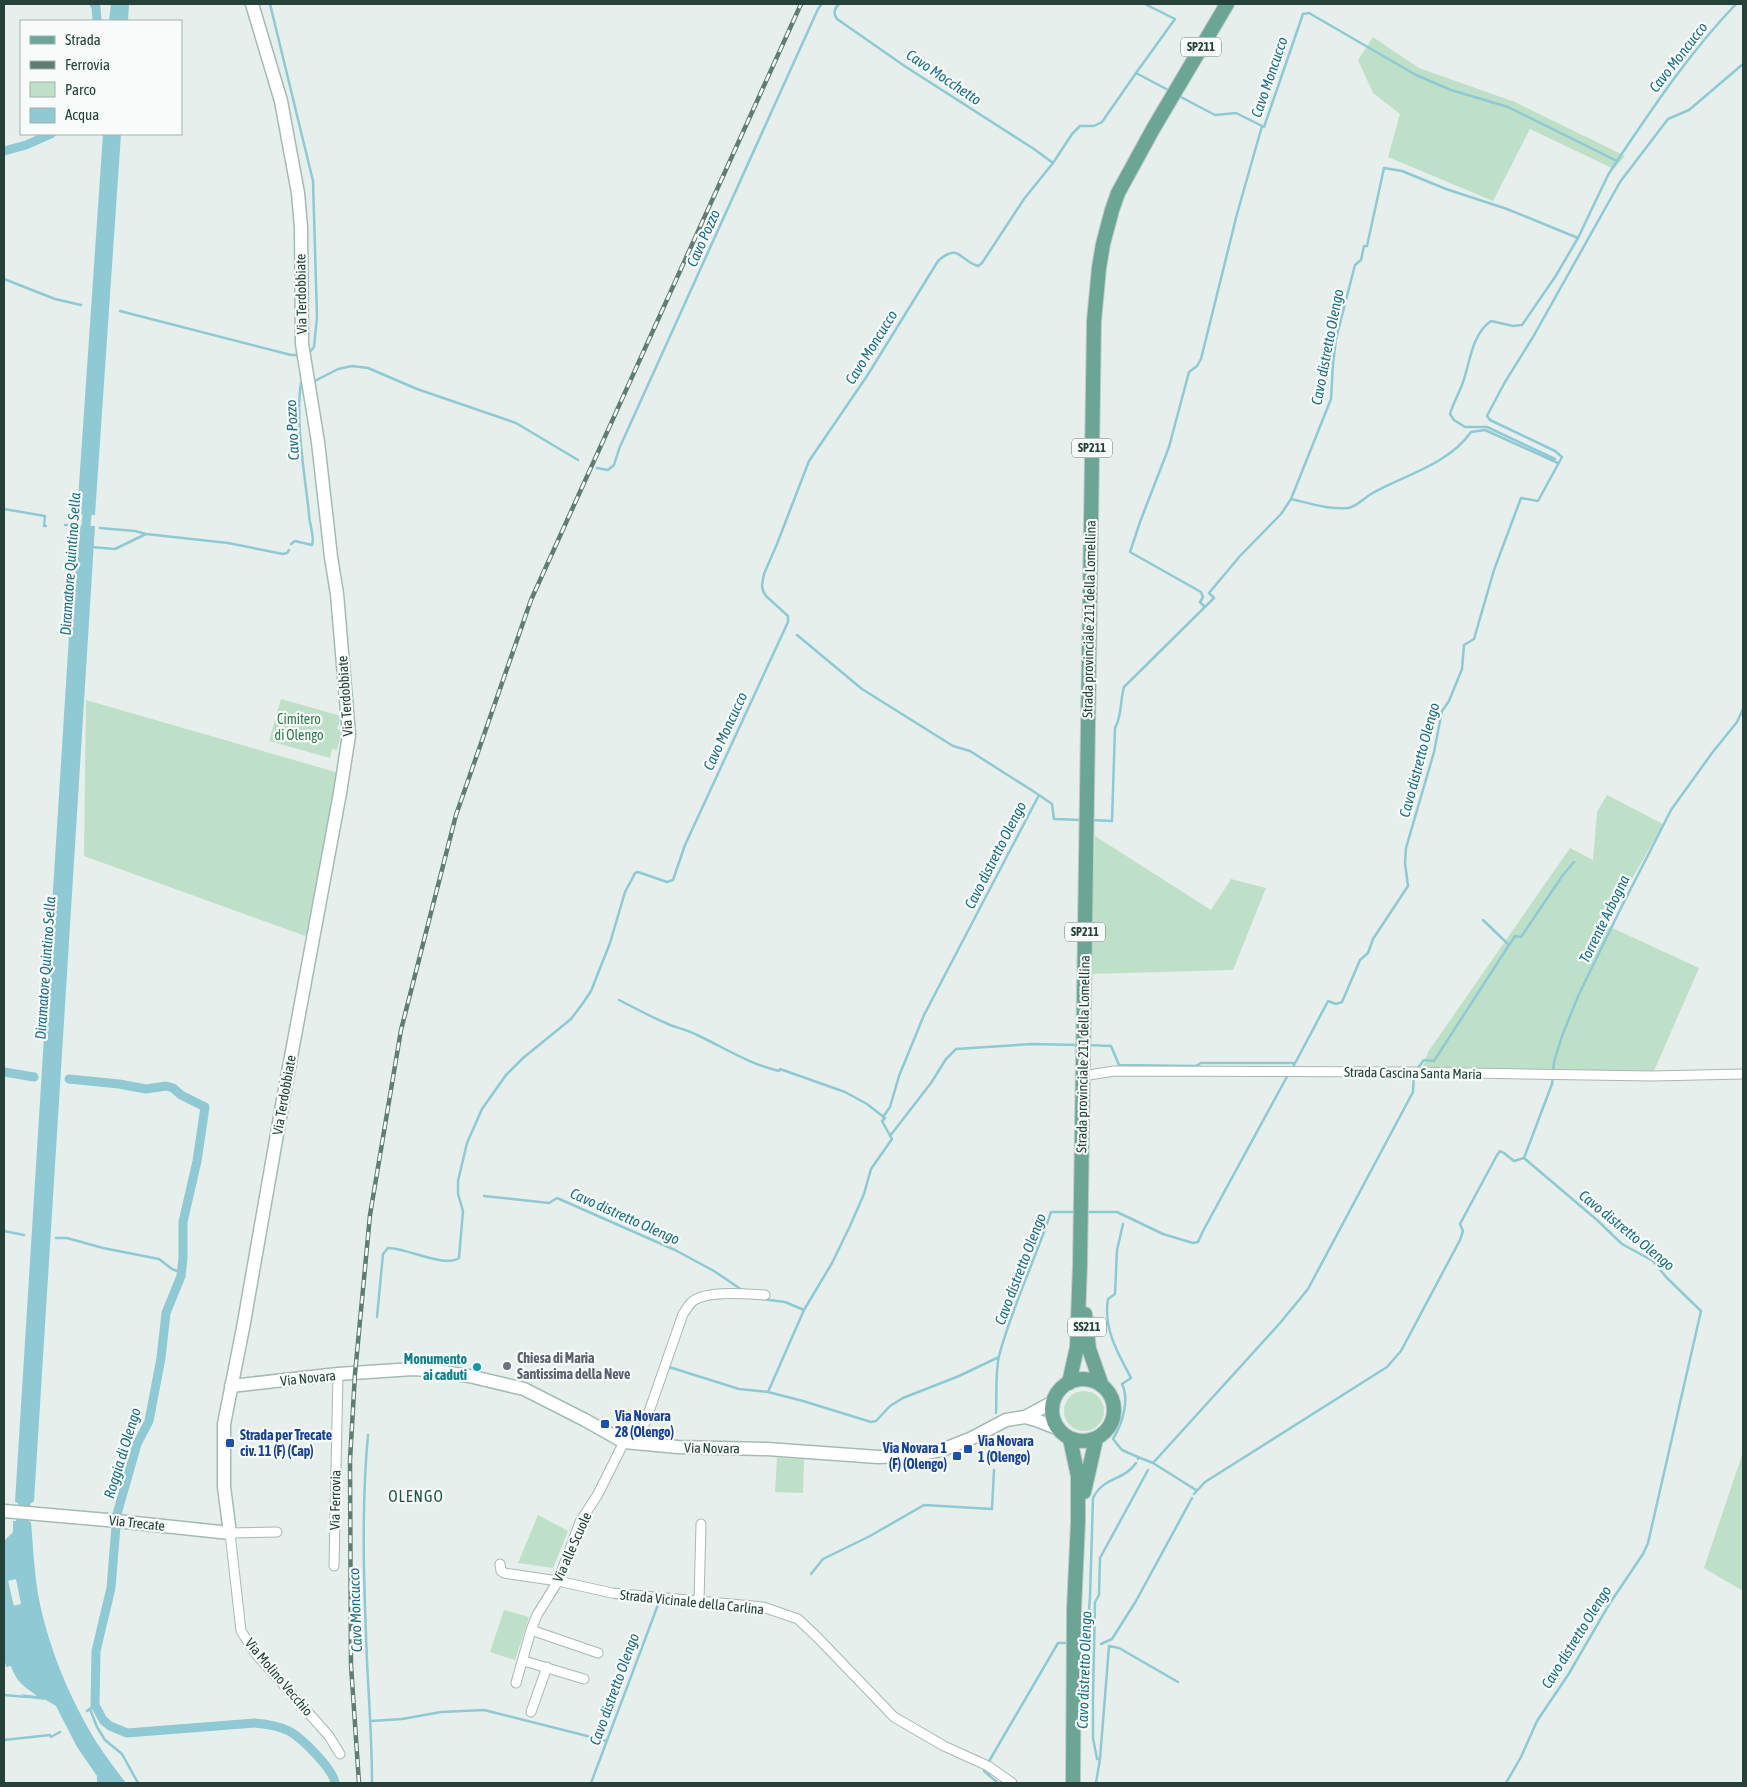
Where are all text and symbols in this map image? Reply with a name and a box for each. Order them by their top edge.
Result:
water label: Cavo Moncucco [1645,19,1711,95]
legend [20,20,182,135]
text: Strada [65,31,101,48]
water label: Cavo Moncucco [1247,34,1291,120]
road number: SP211 [1181,38,1221,56]
water label: Cavo Mocchetto [903,46,985,108]
text: Ferrovia [65,56,110,73]
text: Parco [65,81,96,98]
text: Acqua [65,106,99,123]
water label: Cavo Pozzo [683,207,723,269]
street label: Via Terdobbiate [292,253,310,335]
water label: Cavo distretto Olengo [1307,288,1347,406]
water label: Cavo Moncucco [841,307,901,387]
water label: Cavo Pozzo [282,399,302,461]
road number: SP211 [1072,438,1112,458]
water label: Diramatore Quintino Sella [57,492,83,636]
street label: Strada provinciale 211 della Lomellina [1079,520,1099,718]
street label: Via Terdobbiate [334,655,356,737]
water label: Cavo Moncucco [700,689,750,773]
water label: Cavo distretto Olengo [1396,701,1442,819]
park label: Cimitero di Olengo [275,711,324,743]
water label: Cavo distretto Olengo [961,799,1029,911]
water label: Torrente Arbogna [1575,872,1633,966]
water label: Diramatore Quintino Sella [32,896,58,1040]
road number: SP211 [1065,922,1105,942]
street label: Strada provinciale 211 della Lomellina [1073,955,1093,1153]
street label: Via Terdobbiate [269,1054,299,1136]
street label: Strada Cascina Santa Maria [1344,1064,1482,1082]
water label: Cavo distretto Olengo [568,1184,682,1248]
water label: Cavo distretto Olengo [1576,1186,1678,1274]
water label: Cavo distretto Olengo [991,1211,1049,1327]
road number: SS211 [1068,1318,1106,1336]
place label: Chiesa di Maria Santissima della Neve [517,1350,630,1382]
place label: Monumento ai caduti [404,1351,467,1383]
marker: Chiesa di Maria Santissima della Neve [501,1360,513,1372]
marker: Monumento ai caduti [471,1361,483,1373]
street label: Via Novara [279,1367,337,1389]
water label: Roggia di Olengo [100,1406,144,1500]
place label: Via Novara 28 (Olengo) [614,1408,674,1440]
marker: Via Novara 28 (Olengo) [599,1418,611,1430]
place label: Strada per Trecate civ. 11 (F) (Cap) [240,1427,332,1459]
place label: Via Novara 1 (Olengo) [977,1433,1034,1465]
marker: Strada per Trecate civ. 11 (F) (Cap) [224,1437,236,1449]
street label: Via Novara [684,1440,740,1456]
place label: Via Novara 1 (F) (Olengo) [882,1440,947,1472]
marker: Via Novara 1 (Olengo) [962,1443,974,1455]
marker: Via Novara 1 (F) (Olengo) [951,1450,963,1462]
street label: Via Ferrovia [326,1470,344,1530]
district label: OLENGO [388,1487,444,1505]
street label: Via alle Scuole [549,1510,595,1584]
street label: Via Trecate [108,1512,166,1534]
water label: Cavo Moncucco [345,1568,365,1652]
water label: Cavo distretto Olengo [1538,1583,1614,1691]
street label: Strada Vicinale della Carlina [619,1586,765,1618]
water label: Cavo distretto Olengo [1073,1611,1095,1729]
water label: Cavo distretto Olengo [586,1631,642,1747]
street label: Via Molino Vecchio [242,1635,316,1719]

